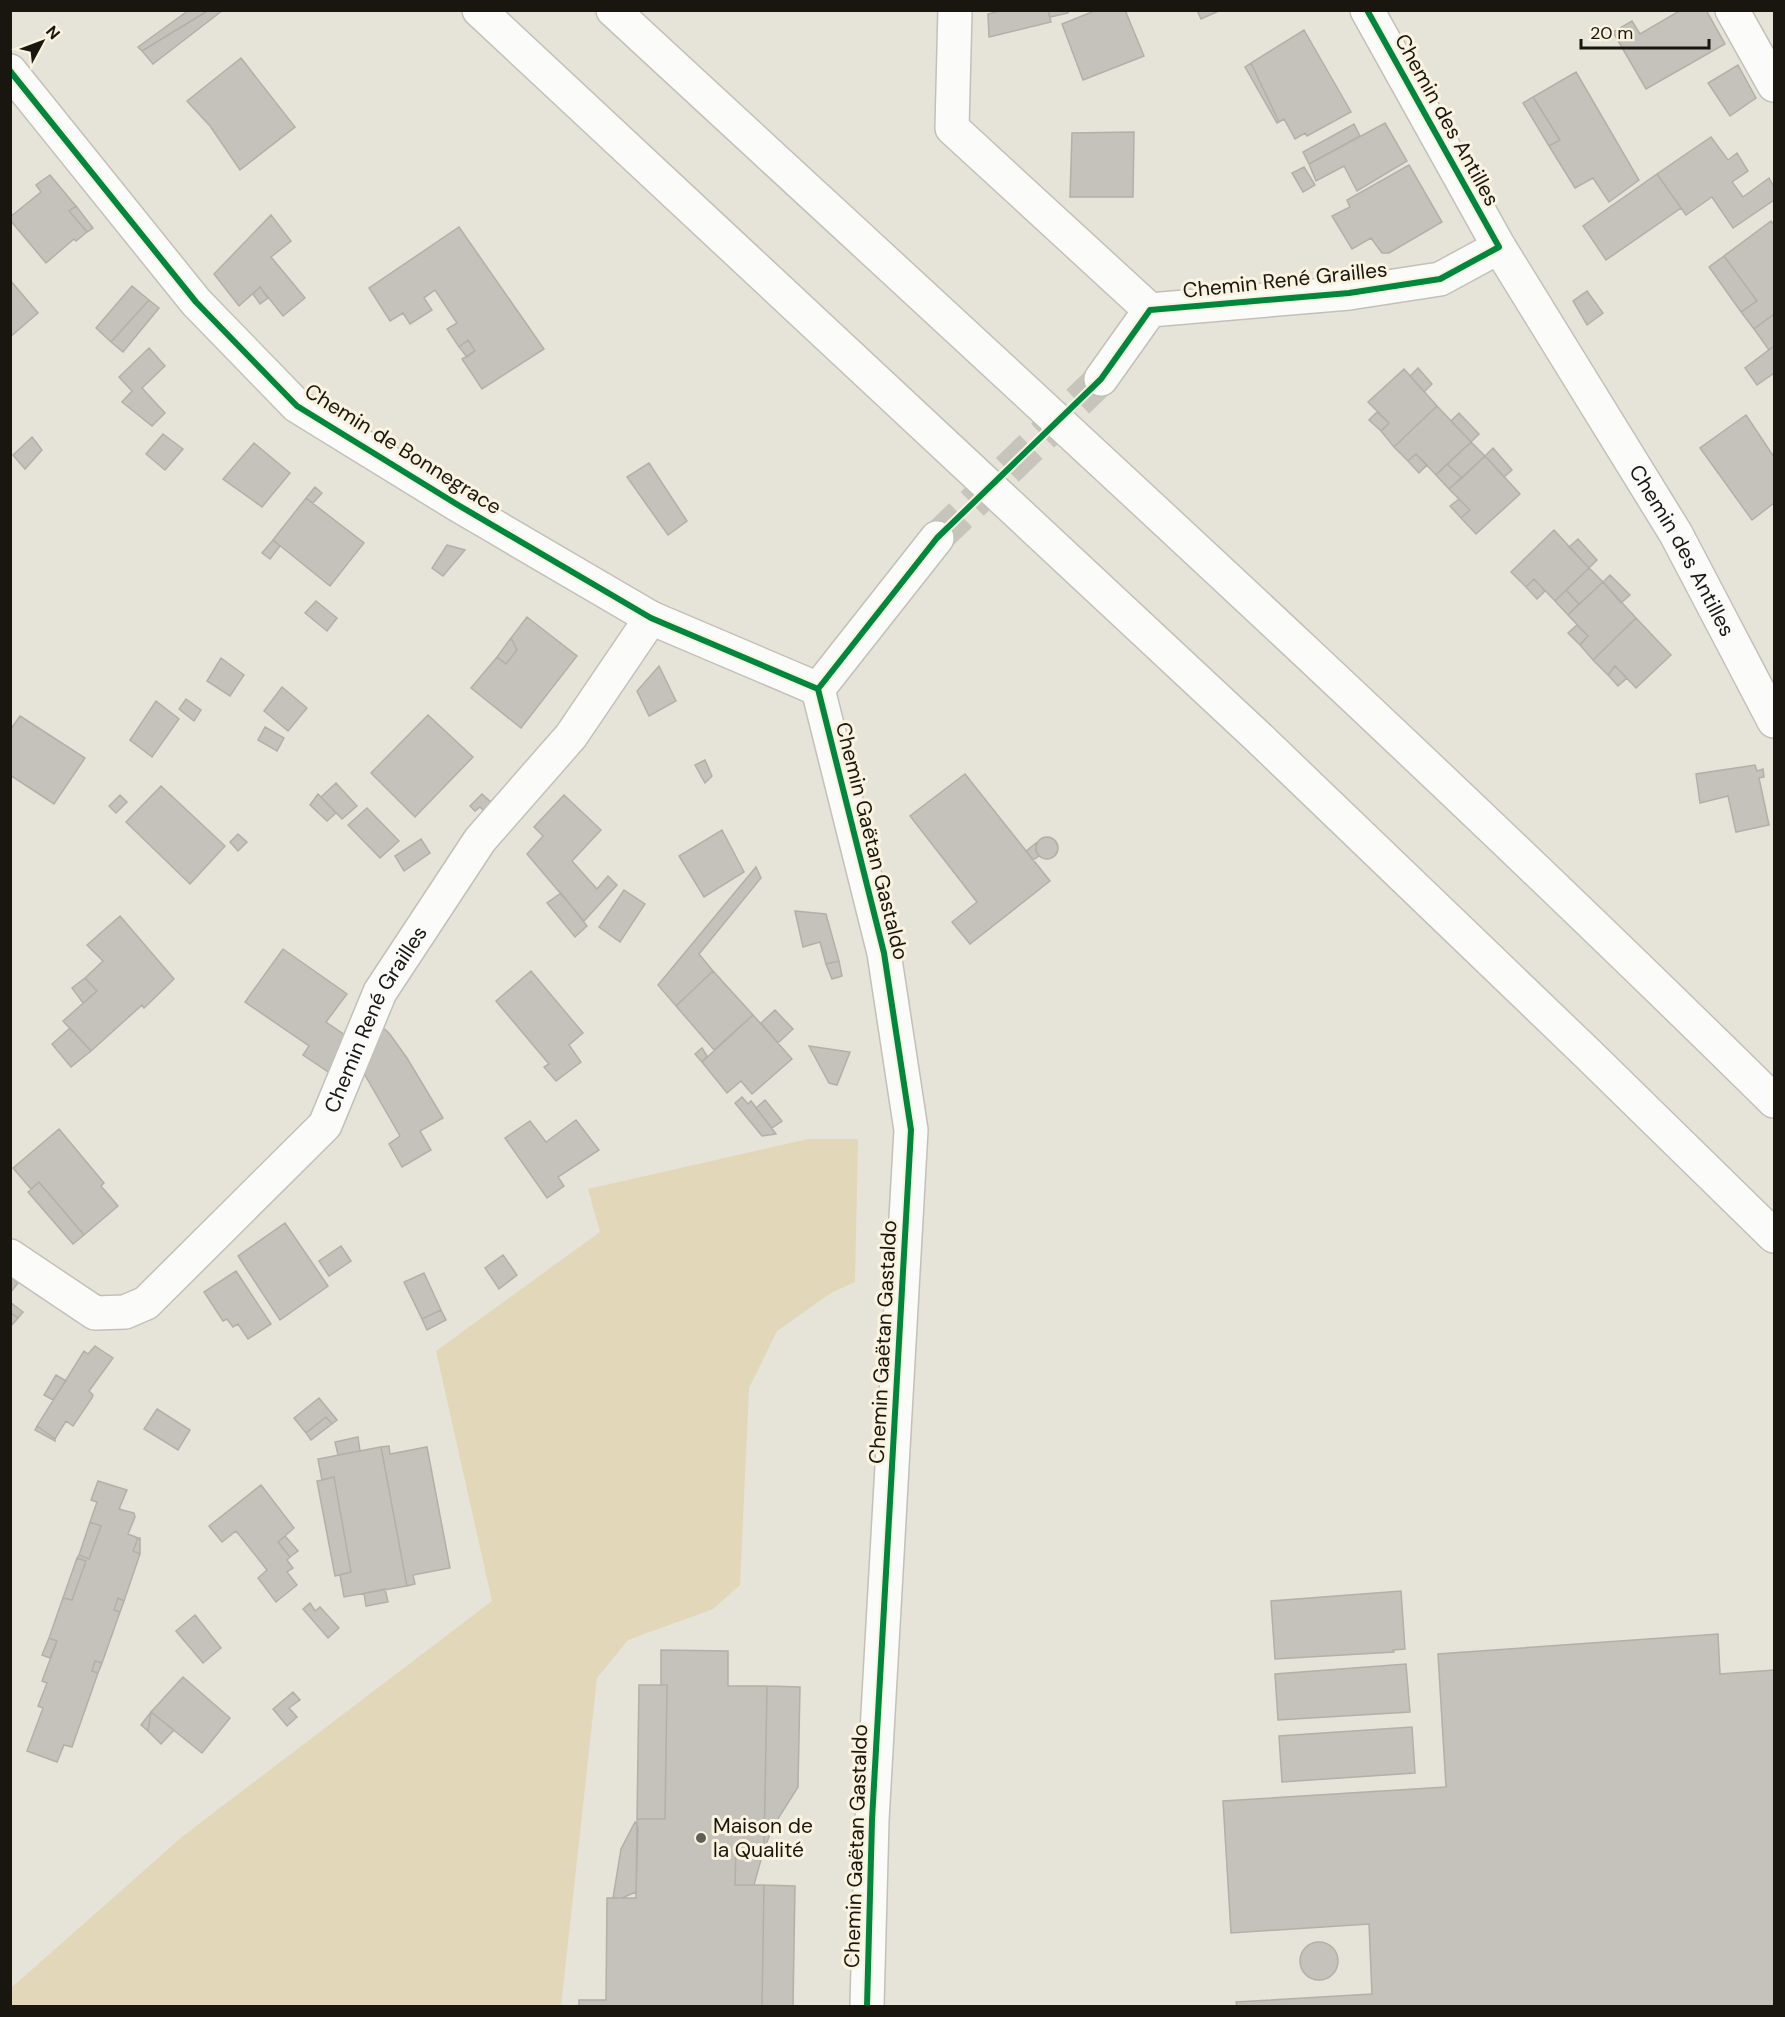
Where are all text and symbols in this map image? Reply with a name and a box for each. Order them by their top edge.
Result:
north arrow [12,12,72,72]
scale bar [1581,12,1708,50]
text: N [41,21,65,44]
text: 20 m [1590,21,1633,45]
street label: Chemin des Antilles [1388,29,1506,211]
street label: Chemin René Grailles [1181,255,1389,305]
street label: Chemin de Bonnegrace [299,377,507,521]
street label: Chemin des Antilles [1623,459,1741,641]
street label: Chemin Gaëtan Gastaldo [829,719,915,963]
street label: Chemin René Grailles [318,920,434,1117]
street label: Chemin Gaëtan Gastaldo [863,1219,903,1465]
street label: Chemin Gaëtan Gastaldo [838,1724,874,1968]
place label: Maison de la Qualité [713,1812,813,1864]
marker: Maison de la Qualité [694,1831,708,1845]

